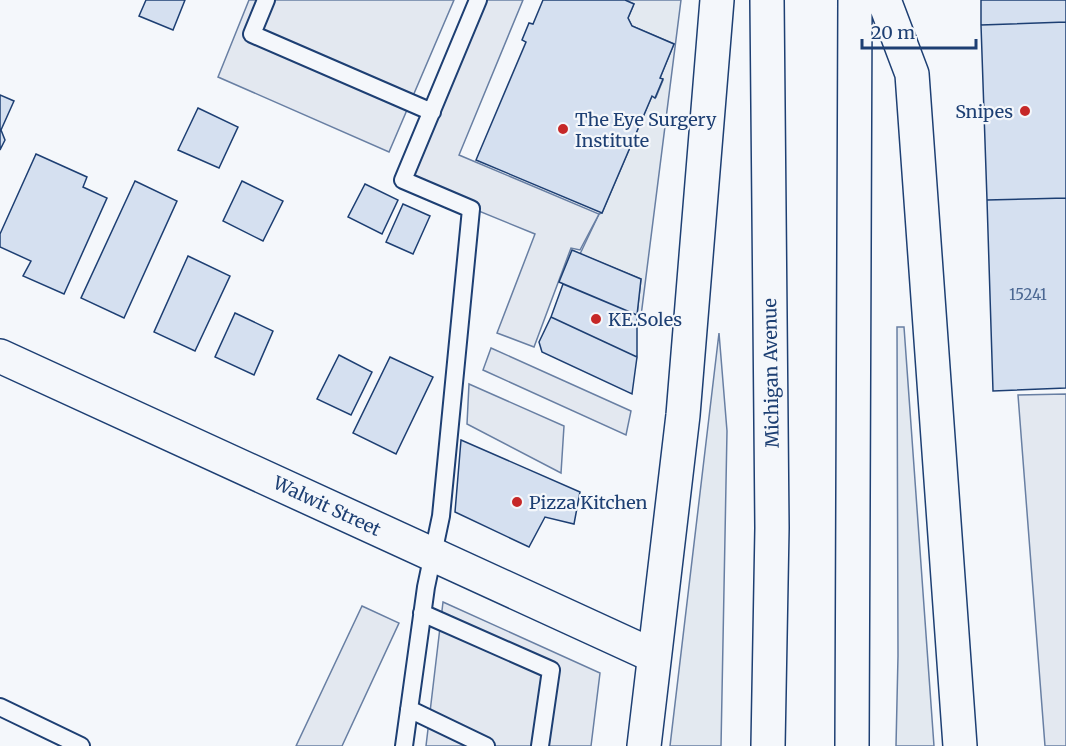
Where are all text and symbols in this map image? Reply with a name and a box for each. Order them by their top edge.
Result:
scale bar [862,12,976,50]
text: 20 m [871,21,915,44]
place label: Snipes [955,100,1013,123]
marker: Snipes [1018,104,1032,118]
place label: The Eye Surgery Institute [575,108,717,152]
marker: The Eye Surgery Institute [556,122,570,136]
house number: 15241 [1009,285,1047,304]
street label: Michigan Avenue [758,298,784,448]
place label: KE.Soles [608,308,682,331]
marker: KE.Soles [589,312,603,326]
street label: Walwit Street [269,471,384,541]
place label: Pizza Kitchen [529,491,648,514]
marker: Pizza Kitchen [510,495,524,509]

